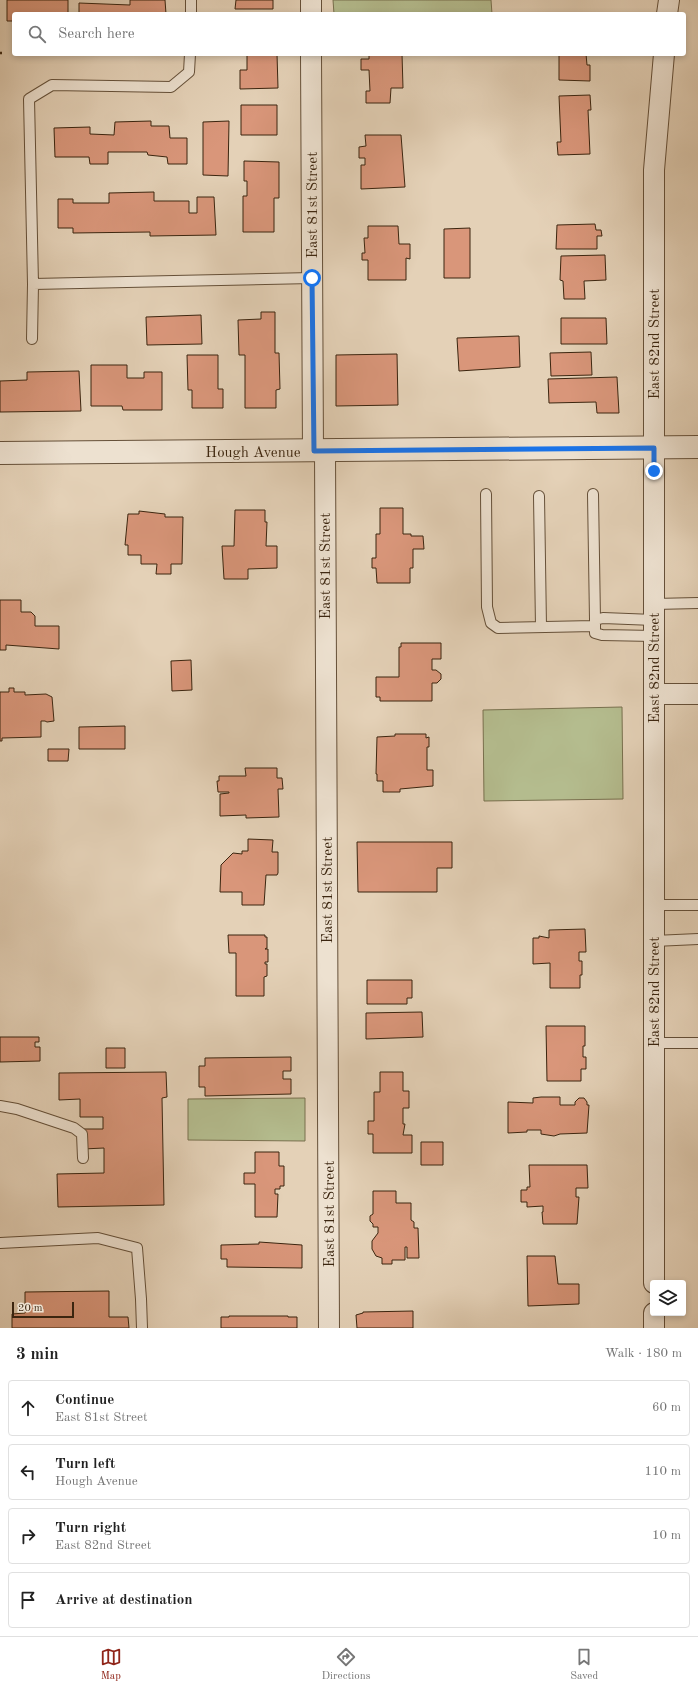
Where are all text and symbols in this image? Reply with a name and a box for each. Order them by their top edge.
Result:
search box [12,12,686,56]
icon: search [26,23,48,45]
text: Search here [58,27,135,42]
street label: East 81st Street [306,152,321,258]
route start [303,269,321,287]
street label: East 82nd Street [648,288,663,400]
street label: Hough Avenue [205,446,301,461]
route end [645,462,663,480]
street label: East 81st Street [319,513,334,619]
street label: East 82nd Street [648,612,663,724]
street label: East 81st Street [321,837,336,943]
street label: East 82nd Street [648,936,663,1048]
street label: East 81st Street [323,1161,338,1267]
map controls [650,1280,686,1316]
button: layers [650,1280,686,1316]
scale bar [12,1300,74,1319]
text: 20 m [18,1303,43,1314]
text: 3 min [16,1346,59,1363]
text: Walk · 180 m [605,1347,682,1360]
text: Continue [55,1393,114,1408]
icon: ahead [17,1397,39,1419]
text: 60 m [652,1401,681,1414]
text: East 81st Street [55,1411,148,1424]
text: Turn left [55,1457,115,1472]
icon: left [17,1461,39,1483]
text: 110 m [644,1465,681,1478]
text: Hough Avenue [55,1475,138,1488]
text: Turn right [55,1521,126,1536]
icon: right [17,1525,39,1547]
text: 10 m [652,1529,681,1542]
text: East 82nd Street [55,1539,151,1552]
icon: arrive [17,1589,39,1611]
text: Arrive at destination [55,1593,193,1608]
tab: Map [100,1646,122,1684]
tab: Directions [322,1646,370,1684]
tab: Saved [570,1646,598,1684]

